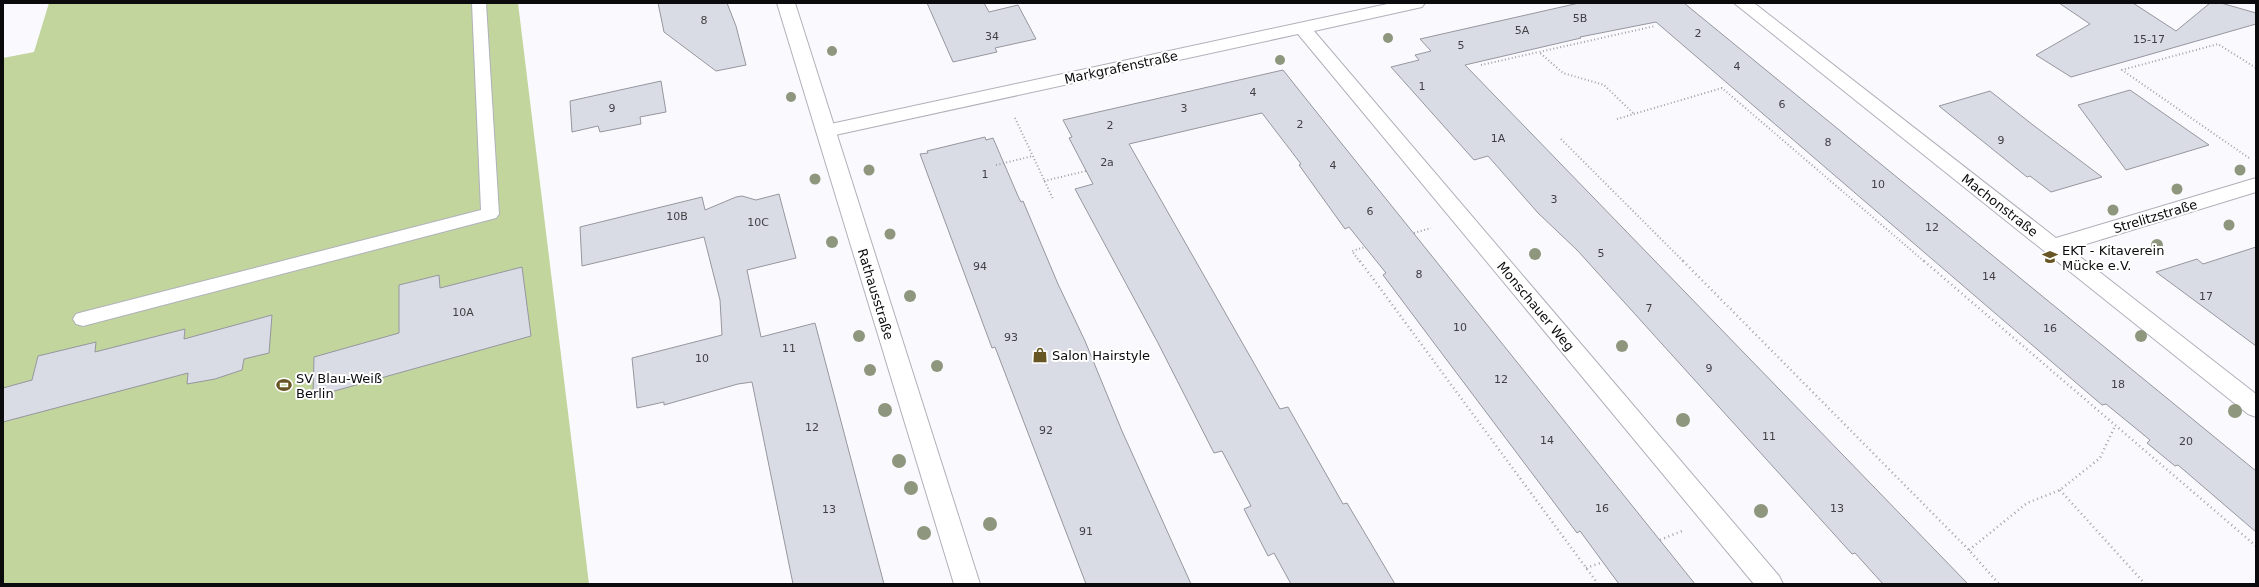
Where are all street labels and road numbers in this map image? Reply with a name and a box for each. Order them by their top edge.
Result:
street label: Markgrafenstraße [1063,48,1179,87]
street label: Machonstraße [1959,171,2041,240]
street label: Strelitzstraße [2111,197,2199,236]
street label: Rathausstraße [855,247,896,341]
street label: Monschauer Weg [1494,259,1577,354]

